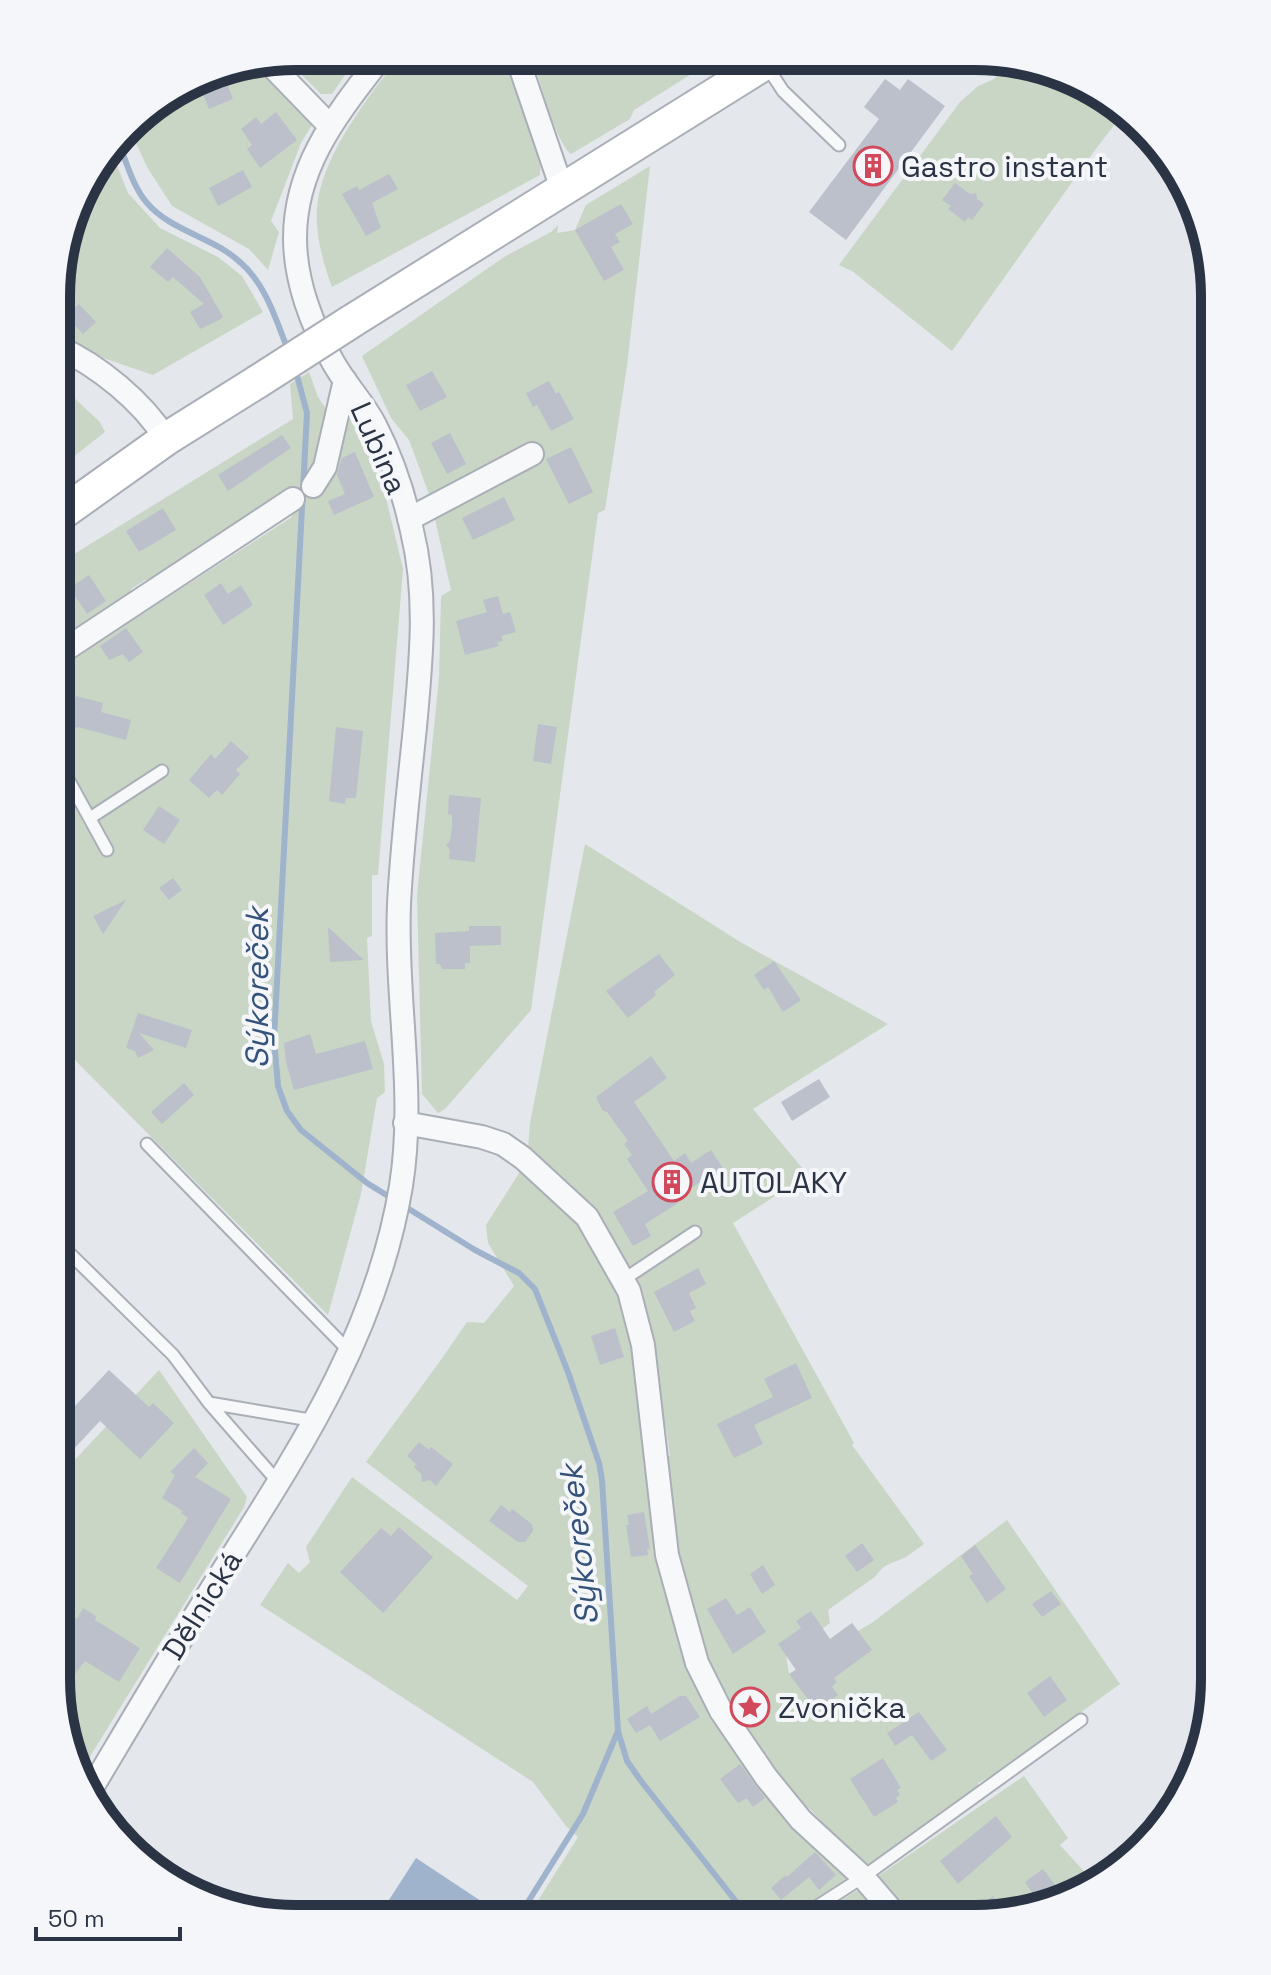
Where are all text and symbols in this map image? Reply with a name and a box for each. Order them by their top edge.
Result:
building icon: Gastro instant [852,145,894,187]
place label: Gastro instant [901,147,1108,186]
street label: Lubina [341,396,417,500]
water label: Sýkoreček [237,904,277,1069]
building icon: AUTOLAKY [651,1161,693,1203]
place label: AUTOLAKY [700,1163,847,1202]
water label: Sýkoreček [550,1459,607,1627]
street label: Dělnická [153,1543,251,1667]
place icon: Zvonička [729,1686,771,1728]
place label: Zvonička [778,1688,906,1727]
scale bar [36,1891,180,1941]
text: 50 m [48,1903,105,1934]

